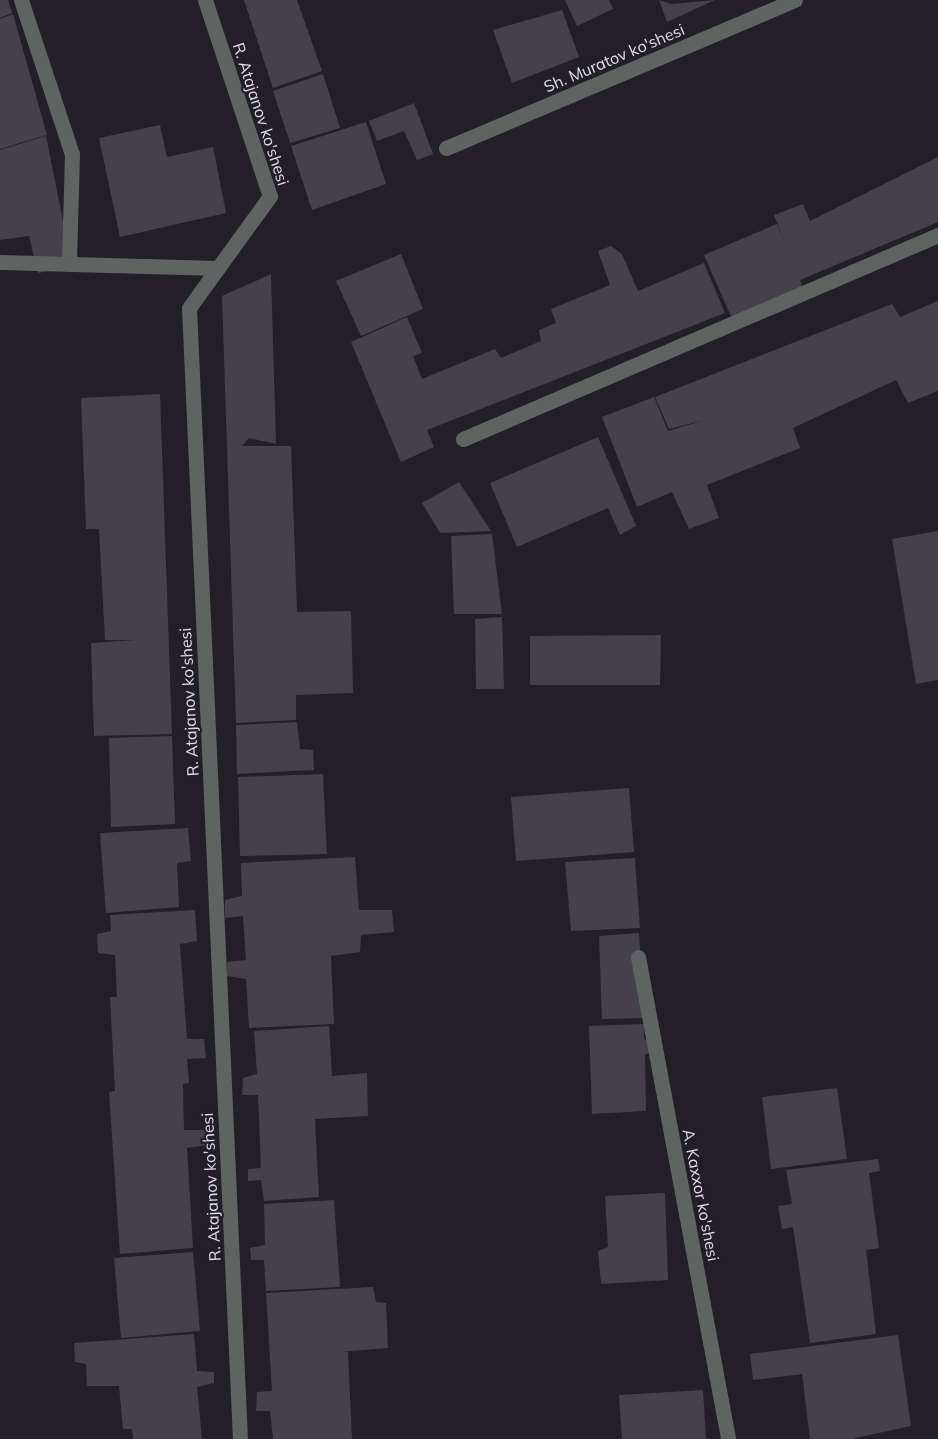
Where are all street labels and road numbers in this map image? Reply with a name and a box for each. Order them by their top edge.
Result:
street label: Sh. Muratov ko'shesi [541,20,687,96]
street label: R. Atajanov ko'shesi [229,40,293,188]
street label: R. Atajanov ko'shesi [176,627,202,777]
street label: R. Atajanov ko'shesi [198,1112,224,1262]
street label: A. Kaxxor ko'shesi [679,1127,723,1263]

